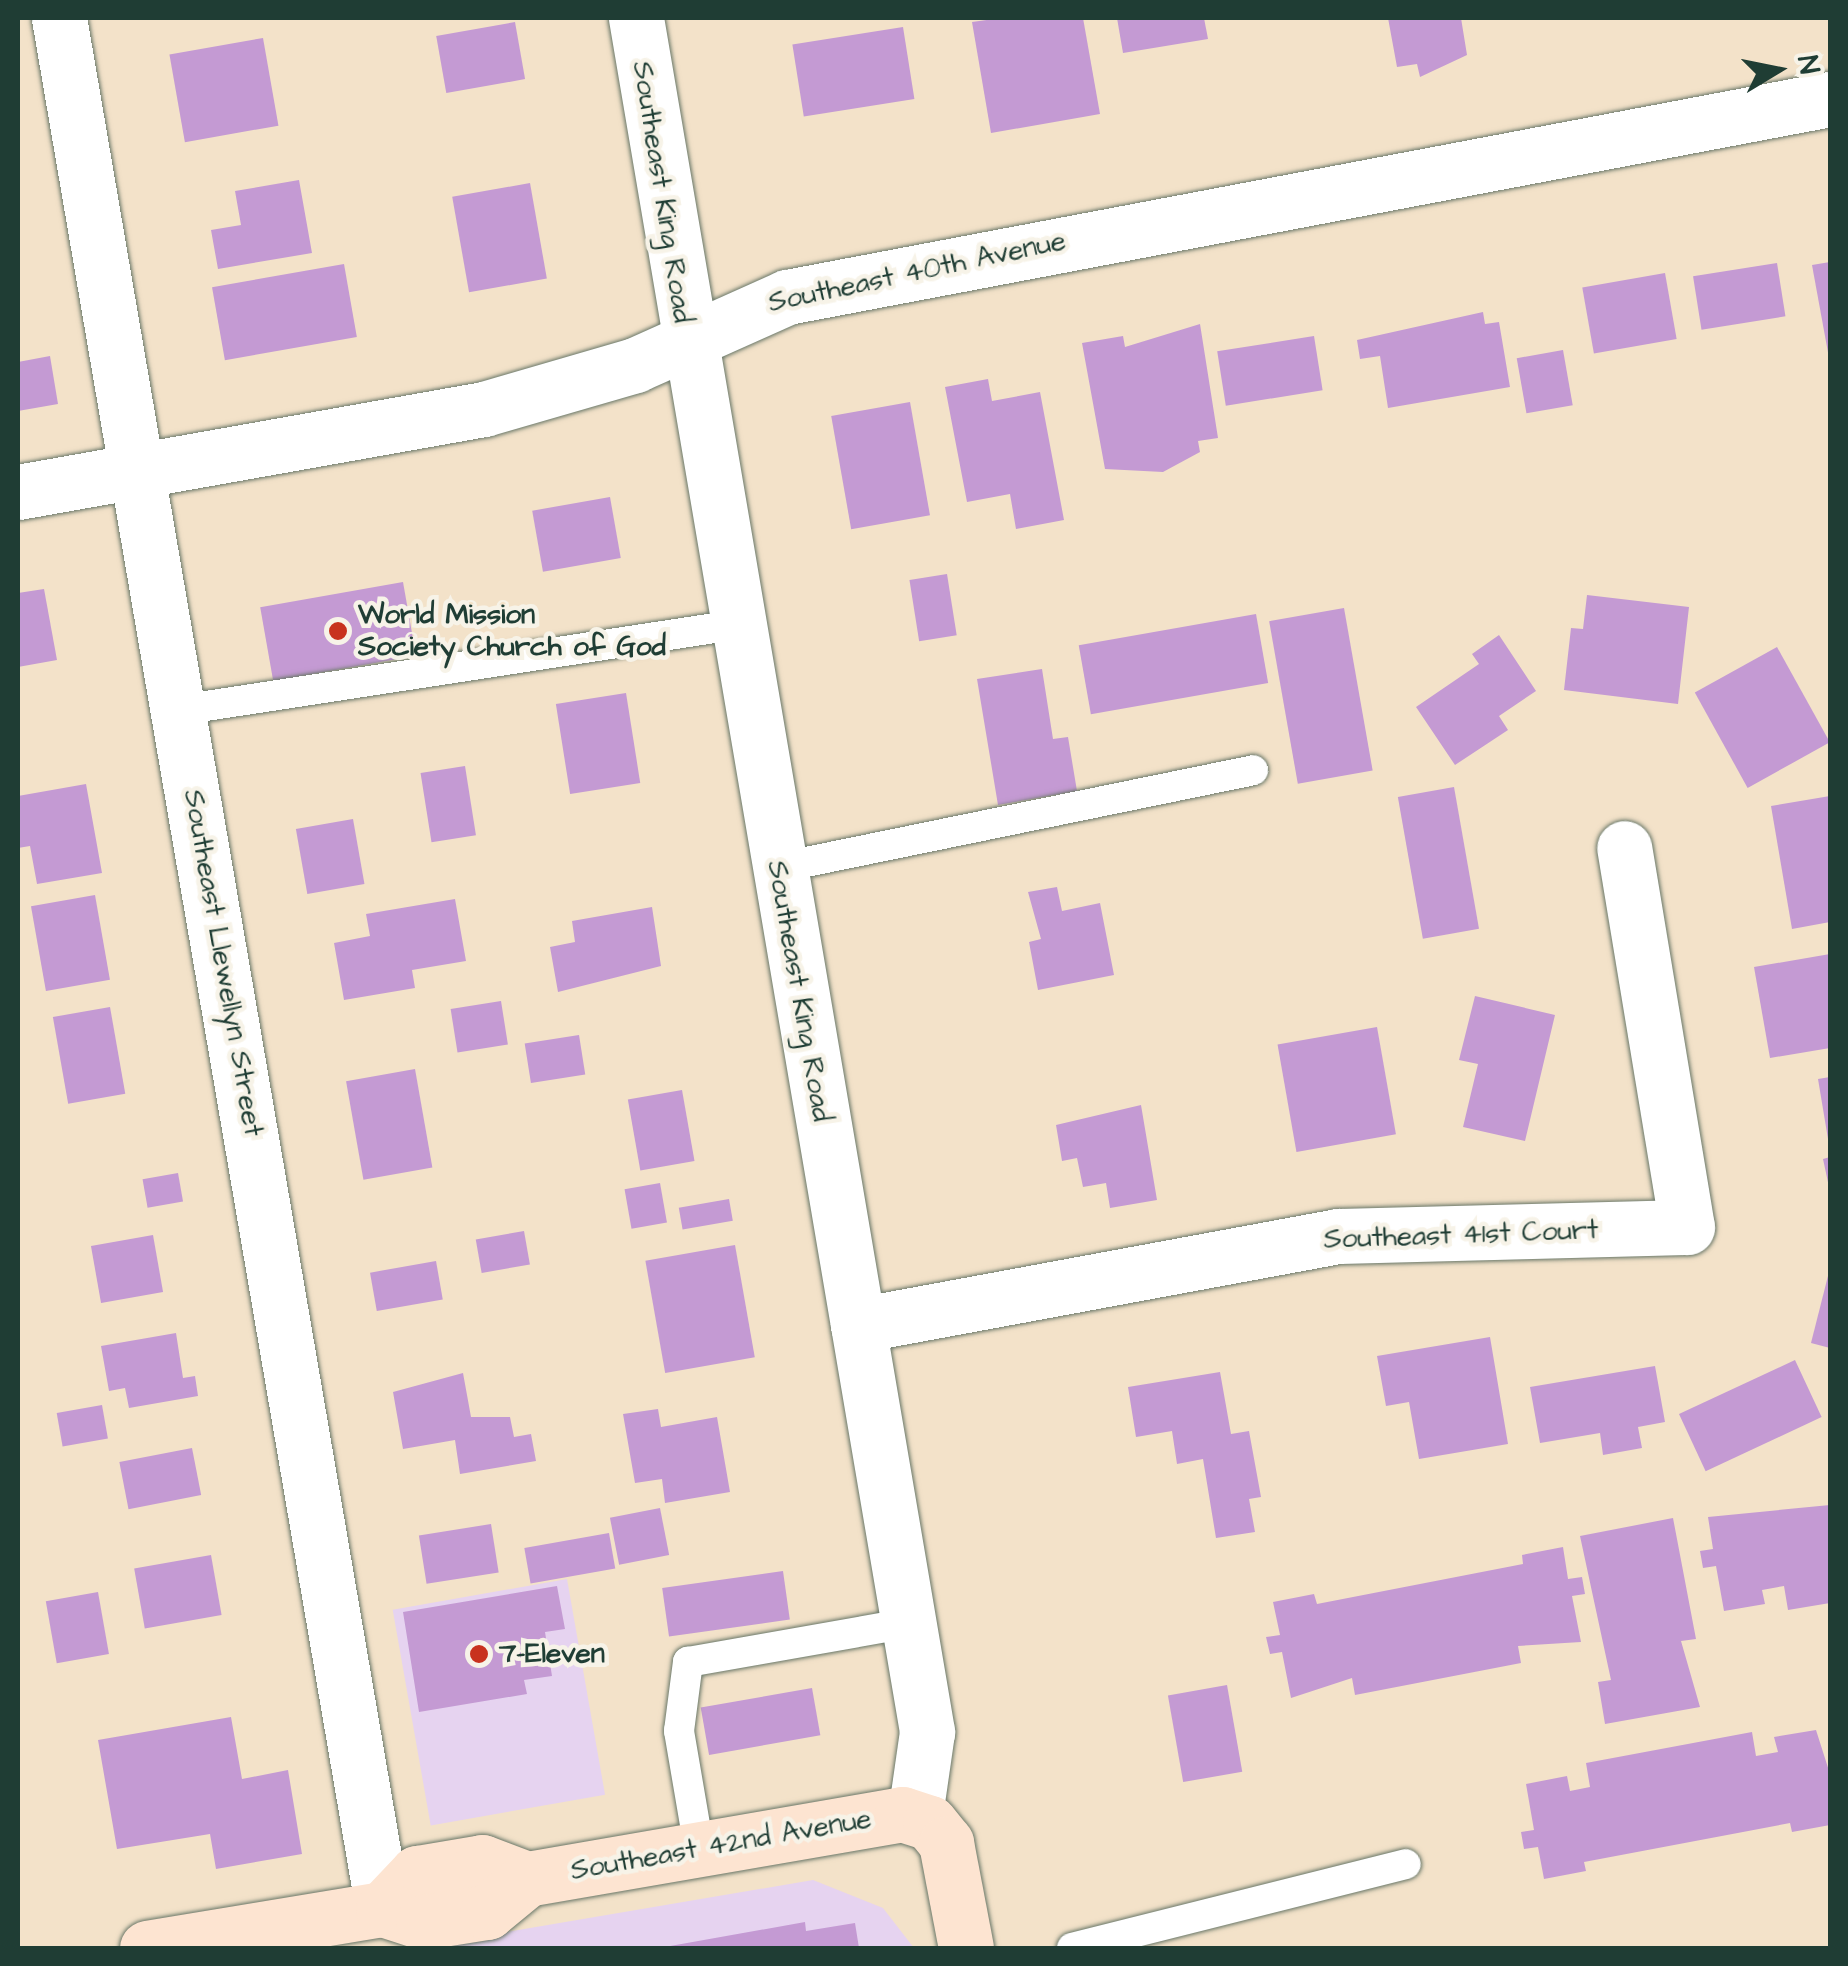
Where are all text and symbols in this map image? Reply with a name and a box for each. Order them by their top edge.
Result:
north arrow [1728,20,1828,120]
text: N [1787,53,1829,77]
street label: Southeast King Road [625,59,699,325]
street label: Southeast 40th Avenue [765,224,1069,320]
place label: World Mission Society Church of God [358,598,666,664]
marker: World Mission Society Church of God [327,620,349,642]
street label: Southeast Llewellyn Street [176,787,270,1139]
street label: Southeast King Road [760,858,838,1124]
street label: Southeast 41st Court [1323,1213,1599,1257]
place label: 7-Eleven [499,1637,605,1671]
marker: 7-Eleven [468,1643,490,1665]
street label: Southeast 42nd Avenue [568,1802,874,1888]

